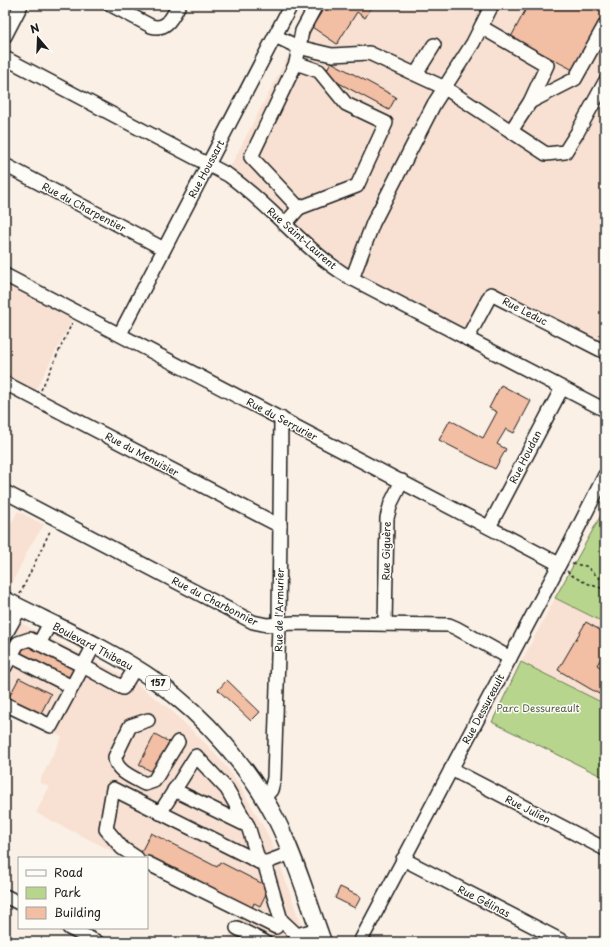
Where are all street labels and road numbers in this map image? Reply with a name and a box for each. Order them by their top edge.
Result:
street label: Rue Houssart [184,137,227,201]
street label: Rue du Charpentier [40,178,129,235]
street label: Rue Saint-Laurent [264,203,340,272]
street label: Rue Leduc [500,293,550,328]
street label: Rue du Serrurier [244,393,321,444]
street label: Rue du Menuisier [103,428,182,480]
street label: Rue Houdan [505,428,544,486]
street label: Rue Giguère [377,521,394,581]
street label: Rue de l'Armurier [270,568,287,652]
street label: Rue du Charbonnier [169,572,261,629]
street label: Boulevard Thibeau [50,618,136,673]
street label: Rue Dessureault [458,671,507,746]
road number: 157 [146,676,170,690]
street label: Rue Julien [503,791,554,826]
street label: Rue Gélinas [455,881,513,920]

